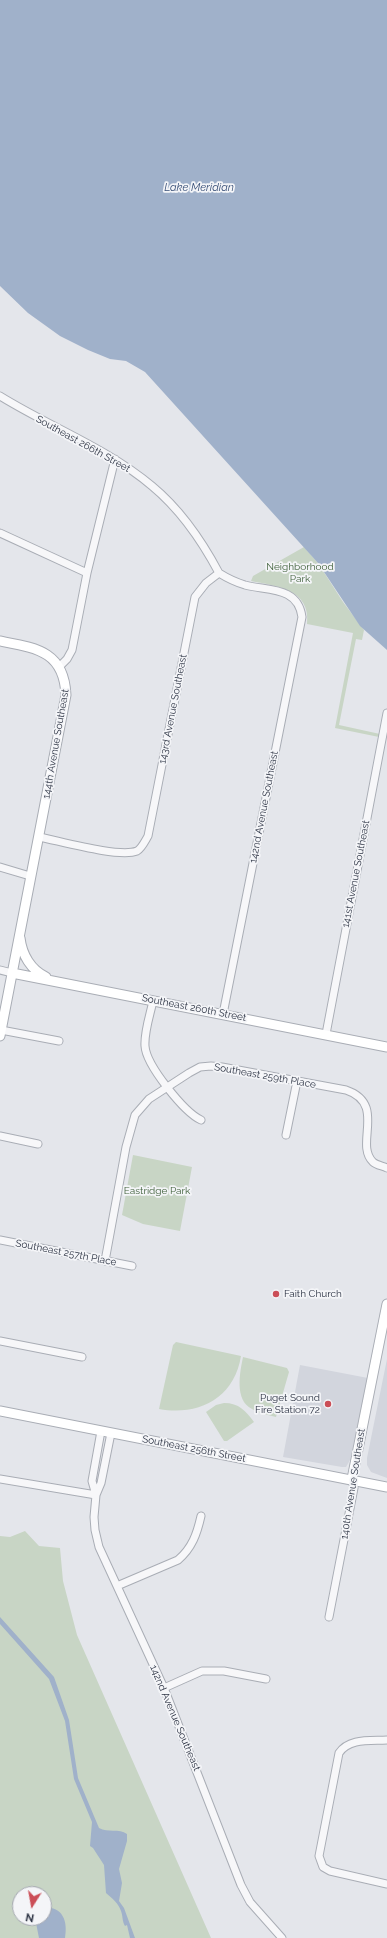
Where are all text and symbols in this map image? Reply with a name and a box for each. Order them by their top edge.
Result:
water label: Lake Meridian [164,181,234,195]
street label: Southeast 266th Street [34,413,132,475]
park label: Neighborhood Park [266,561,334,584]
street label: 143rd Avenue Southeast [156,653,190,765]
street label: 144th Avenue Southeast [40,688,72,800]
street label: 142nd Avenue Southeast [247,750,281,864]
street label: 141st Avenue Southeast [340,819,372,929]
street label: Southeast 260th Street [141,992,247,1024]
street label: Southeast 259th Place [213,1061,317,1091]
park label: Eastridge Park [124,1185,190,1197]
street label: Southeast 257th Place [14,1237,118,1269]
place label: Faith Church [284,1288,342,1300]
marker: Faith Church [271,1289,281,1299]
place label: Puget Sound Fire Station 72 [255,1392,320,1416]
marker: Puget Sound Fire Station 72 [323,1399,333,1409]
street label: 140th Avenue Southeast [338,1428,368,1540]
street label: Southeast 256th Street [141,1433,247,1465]
street label: 142nd Avenue Southeast [147,1663,203,1773]
north arrow [12,1886,52,1926]
text: N [24,1910,35,1924]

